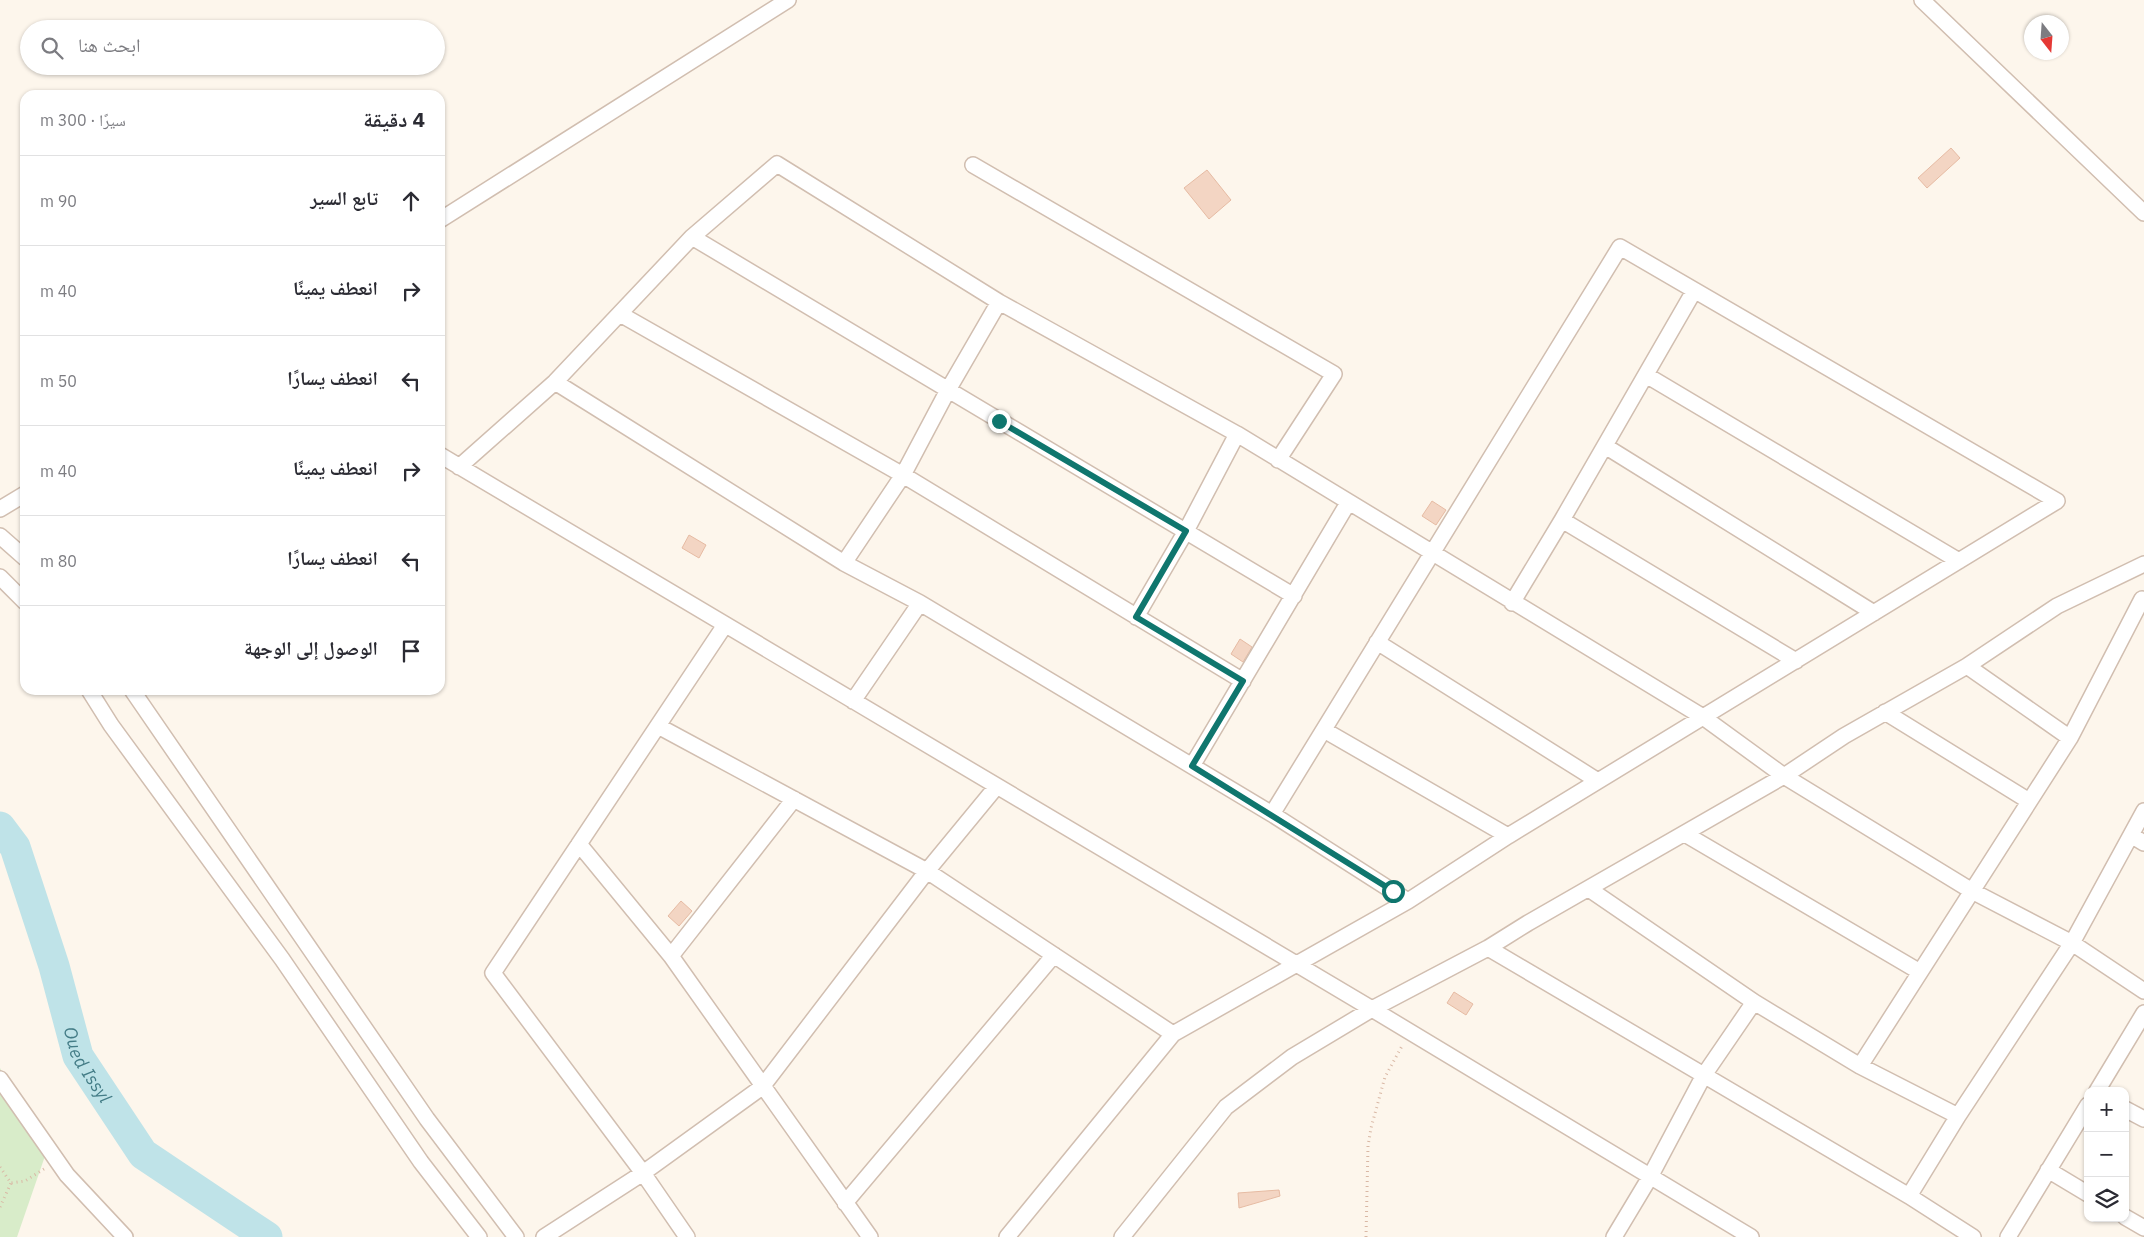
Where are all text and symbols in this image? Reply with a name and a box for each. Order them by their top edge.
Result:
north arrow [2024,15,2069,60]
search box [20,20,445,75]
text: ابحث هنا [78,33,140,57]
icon: search [38,34,66,62]
text: 4 دقيقة [363,105,425,133]
text: سيرًا · 300 m [40,110,126,130]
text: تابع السير [310,186,378,210]
icon: ahead [397,187,425,215]
text: 90 m [40,191,77,211]
text: انعطف يمينًا [293,276,378,300]
icon: right [397,277,425,305]
text: 40 m [40,281,77,301]
text: انعطف يسارًا [287,366,378,390]
icon: left [397,367,425,395]
text: 50 m [40,371,77,391]
route end [988,410,1011,433]
text: انعطف يمينًا [293,456,378,480]
icon: right [397,457,425,485]
text: 40 m [40,461,77,481]
text: انعطف يسارًا [287,546,378,570]
icon: left [397,547,425,575]
text: 80 m [40,551,77,571]
text: الوصول إلى الوجهة [244,636,378,660]
icon: arrive [397,637,425,665]
route start [1382,880,1405,903]
water label: Oued Issyl [59,1024,117,1107]
map controls [2084,1087,2129,1222]
button: + [2084,1087,2129,1132]
button: − [2084,1132,2129,1177]
button: layers [2084,1177,2129,1222]

